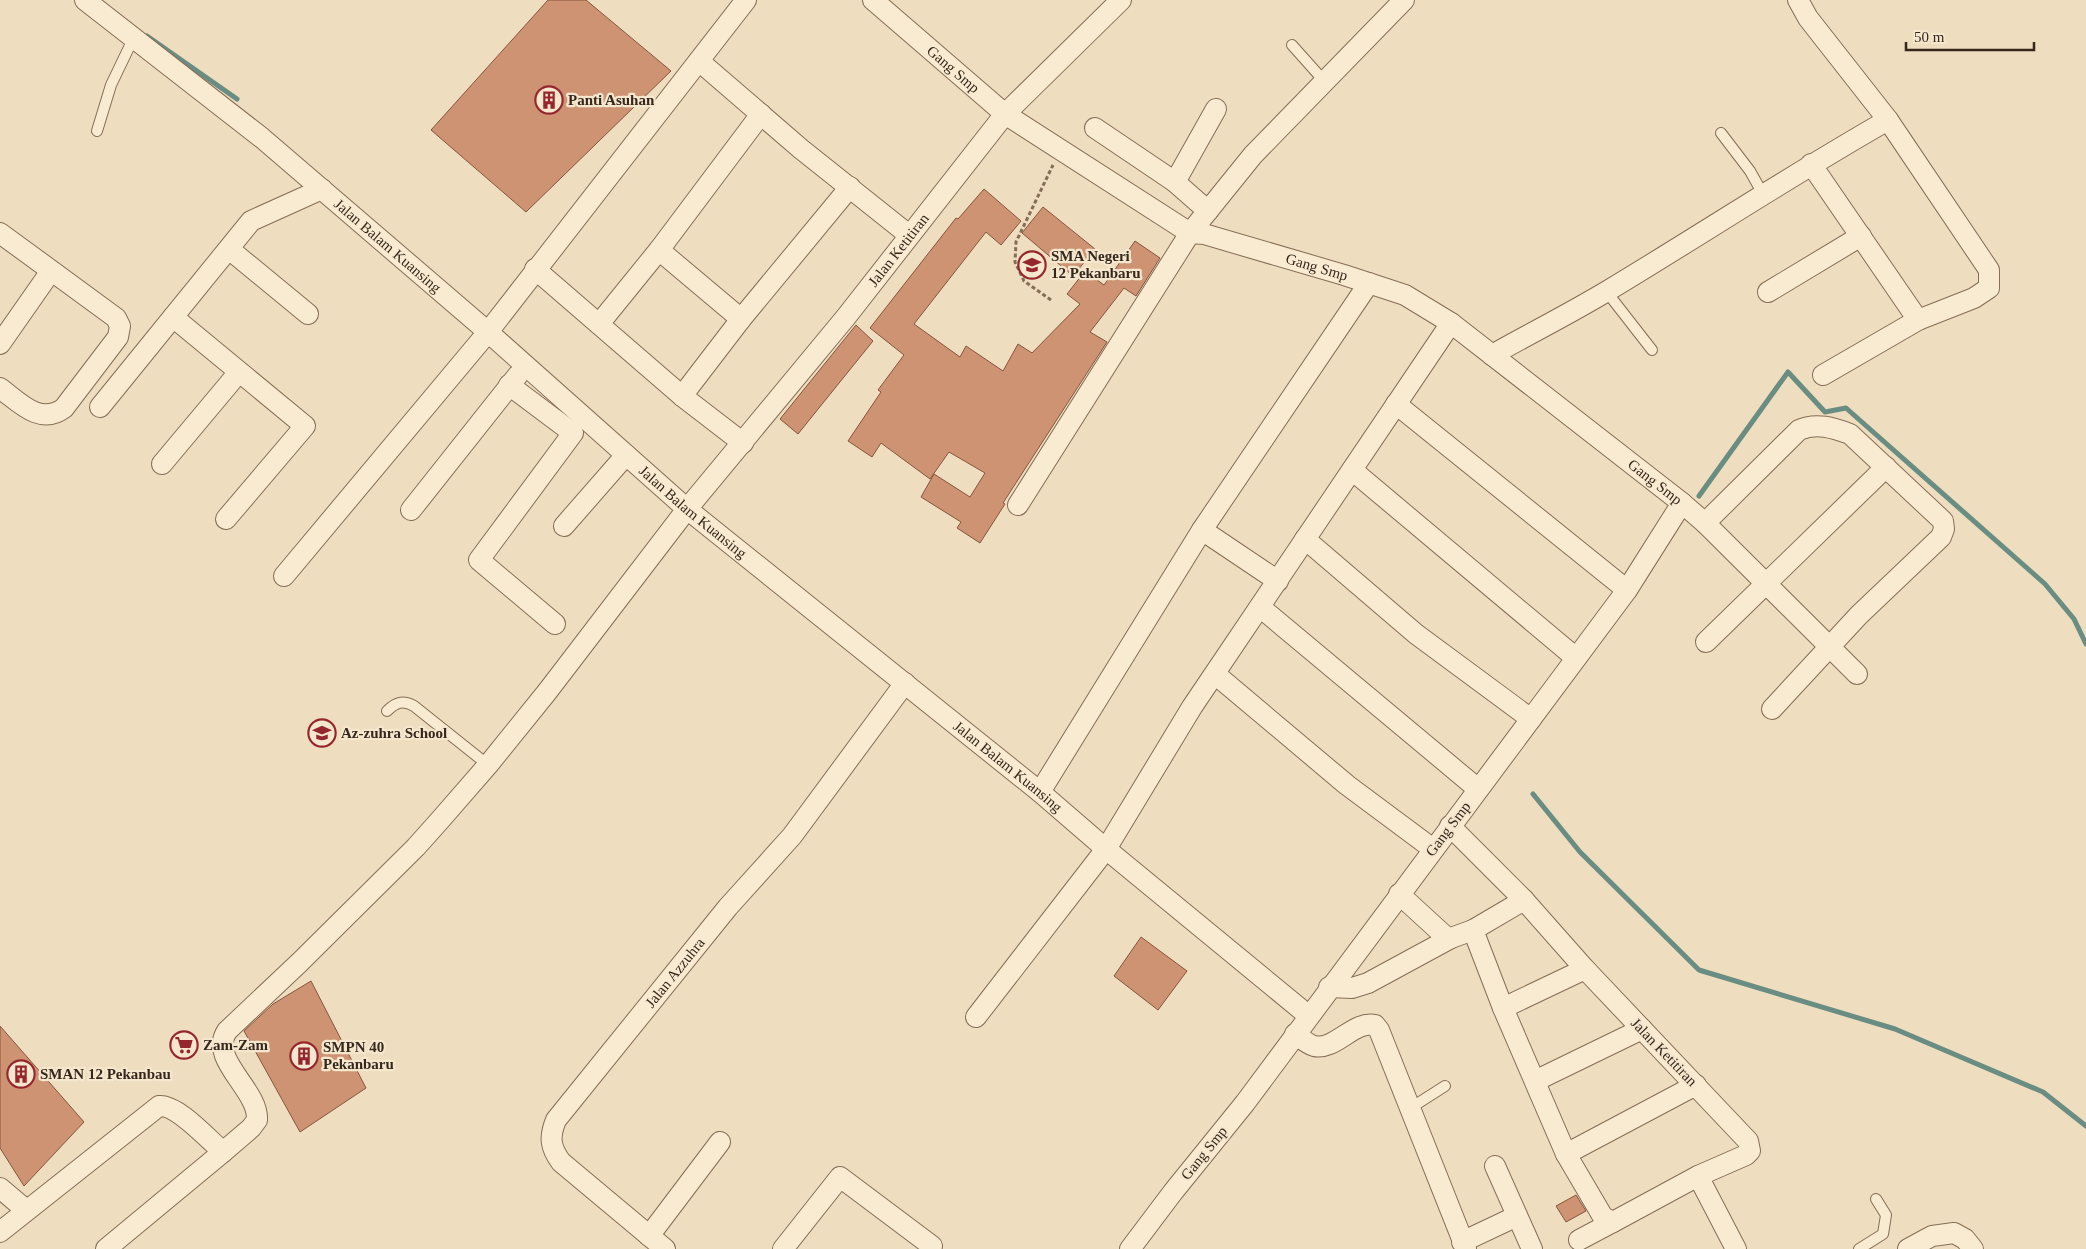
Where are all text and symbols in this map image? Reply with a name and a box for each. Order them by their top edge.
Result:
scale bar [1906,20,2034,52]
text: 50 m [1914,29,1945,45]
street label: Gang Smp [924,42,983,96]
building icon: Panti Asuhan [534,85,564,115]
place label: Panti Asuhan [568,92,655,108]
street label: Jalan Balam Kuansing [331,196,444,296]
street label: Jalan Ketitiran [865,210,932,290]
place label: SMA Negeri 12 Pekanbaru [1051,248,1141,281]
school or university icon: SMA Negeri 12 Pekanbaru [1017,250,1047,280]
street label: Gang Smp [1284,250,1350,284]
street label: Gang Smp [1625,456,1685,508]
street label: Jalan Balam Kuansing [636,462,750,562]
school or university icon: Az-zuhra School [307,718,337,748]
street label: Jalan Balam Kuansing [950,718,1066,816]
place label: Az-zuhra School [341,725,447,741]
street label: Gang Smp [1422,799,1474,859]
street label: Jalan Azzuhra [642,934,708,1011]
street label: Jalan Ketitiran [1628,1015,1701,1090]
supermarket icon: Zam-Zam [169,1030,199,1060]
place label: Zam-Zam [203,1037,269,1053]
place label: SMPN 40 Pekanbaru [323,1039,394,1072]
building icon: SMPN 40 Pekanbaru [289,1041,319,1071]
building icon: SMAN 12 Pekanbau [6,1059,36,1089]
place label: SMAN 12 Pekanbau [40,1066,171,1082]
street label: Gang Smp [1178,1123,1230,1183]

